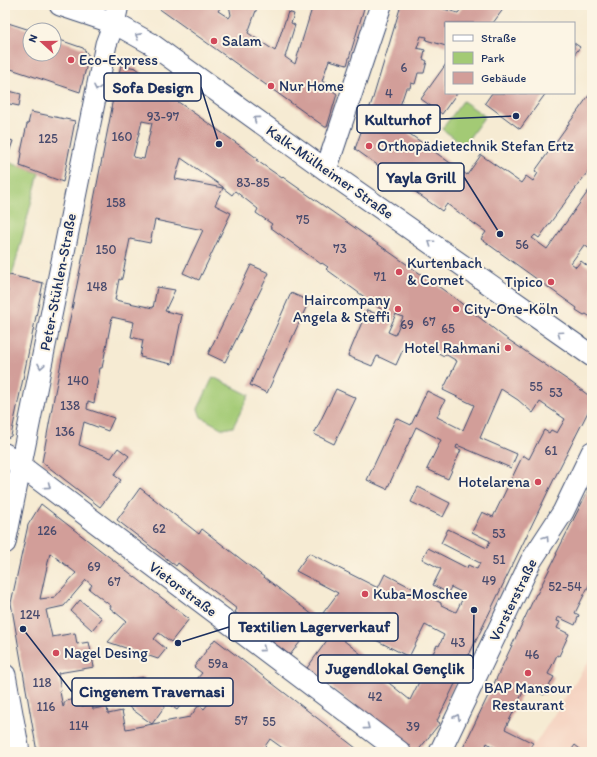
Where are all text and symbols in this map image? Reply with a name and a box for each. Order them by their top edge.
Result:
north arrow [22,22,62,62]
legend [445,22,575,94]
text: Straße [481,31,516,45]
place label: Salam [222,32,262,50]
text: N [26,33,41,44]
one-way arrow [135,34,142,41]
marker: Salam [209,36,219,46]
place label: Eco-Express [79,51,158,69]
text: Park [481,51,505,65]
marker: Eco-Express [66,55,76,65]
house number: 6 [401,60,408,75]
text: Gebäude [481,71,526,85]
callout: Sofa Design [104,73,201,101]
place label: Nur Home [279,77,344,95]
text: Sofa Design [113,78,194,98]
marker: Nur Home [266,81,276,91]
one-way arrow [94,84,102,91]
house number: 4 [385,86,393,101]
callout: Kulturhof [357,105,440,133]
house number: 93-97 [147,109,180,124]
text: Kulturhof [364,110,433,129]
one-way arrow [253,116,260,124]
street label: Kalk-Mülheimer Straße [263,121,397,223]
house number: 160 [112,129,132,144]
house number: 125 [38,131,58,146]
place label: Orthopädietechnik Stefan Ertz [377,137,574,155]
marker: Orthopädietechnik Stefan Ertz [364,141,374,151]
callout: Yayla Grill [378,163,464,191]
text: Yayla Grill [385,168,457,188]
house number: 83-85 [236,175,270,190]
house number: 158 [106,195,126,210]
street label: Peter-Stühlen-Straße [36,212,80,352]
house number: 75 [296,212,310,227]
house number: 56 [515,237,529,252]
house number: 73 [333,241,347,256]
one-way arrow [428,241,435,248]
house number: 150 [96,242,116,257]
place label: Kurtenbach & Cornet [407,254,482,289]
marker: Kurtenbach & Cornet [394,267,404,277]
house number: 71 [374,269,386,284]
place label: Tipico [505,273,543,291]
marker: Tipico [546,277,556,287]
house number: 148 [87,279,107,294]
place label: Haircompany Angela & Steffi [293,291,390,326]
place label: City-One-Köln [464,300,558,318]
marker: Haircompany Angela & Steffi [393,304,403,314]
marker: City-One-Köln [451,304,461,314]
house number: 67 [422,314,436,329]
house number: 69 [400,317,414,332]
house number: 65 [441,321,455,336]
one-way arrow [557,331,564,339]
place label: Hotel Rahmani [404,339,500,357]
marker: Hotel Rahmani [503,343,513,353]
one-way arrow [37,363,46,369]
house number: 140 [67,373,89,388]
house number: 55 [529,379,543,394]
house number: 53 [549,385,563,400]
house number: 138 [60,398,80,413]
house number: 136 [55,424,75,439]
house number: 61 [545,443,557,458]
place label: Hotelarena [458,473,531,491]
marker: Hotelarena [533,477,543,487]
one-way arrow [43,481,50,488]
house number: 62 [152,521,166,536]
house number: 126 [37,523,57,538]
house number: 53 [492,526,506,541]
one-way arrow [541,535,549,542]
house number: 51 [493,552,505,567]
street label: Vorsterstraße [485,556,541,644]
street label: Vietorstraße [145,557,221,621]
house number: 69 [87,559,101,574]
house number: 49 [482,573,497,588]
house number: 67 [107,574,121,589]
house number: 52-54 [548,579,582,594]
place label: Kuba-Moschee [373,585,468,603]
marker: Kuba-Moschee [360,589,370,599]
house number: 124 [20,607,41,622]
callout: Textilien Lagerverkauf [229,613,398,641]
text: Textilien Lagerverkauf [237,617,391,637]
house number: 43 [451,635,465,650]
place label: Nagel Desing [64,644,148,662]
one-way arrow [259,644,266,651]
house number: 46 [525,647,539,662]
marker: Nagel Desing [51,648,61,658]
callout: Jugendlokal Gençlik [318,655,473,683]
house number: 59a [208,656,228,671]
text: Jugendlokal Gençlik [325,659,465,679]
marker: BAP Mansour Restaurant [523,668,533,678]
house number: 118 [32,675,52,690]
callout: Cingenem Travernasi [72,678,233,706]
place label: BAP Mansour Restaurant [484,679,572,714]
text: Cingenem Travernasi [79,682,225,702]
house number: 42 [368,689,382,704]
house number: 116 [37,699,56,714]
house number: 57 [234,713,248,728]
one-way arrow [452,713,460,721]
house number: 55 [262,714,276,729]
house number: 114 [69,718,89,733]
house number: 39 [406,719,420,734]
one-way arrow [362,722,369,729]

